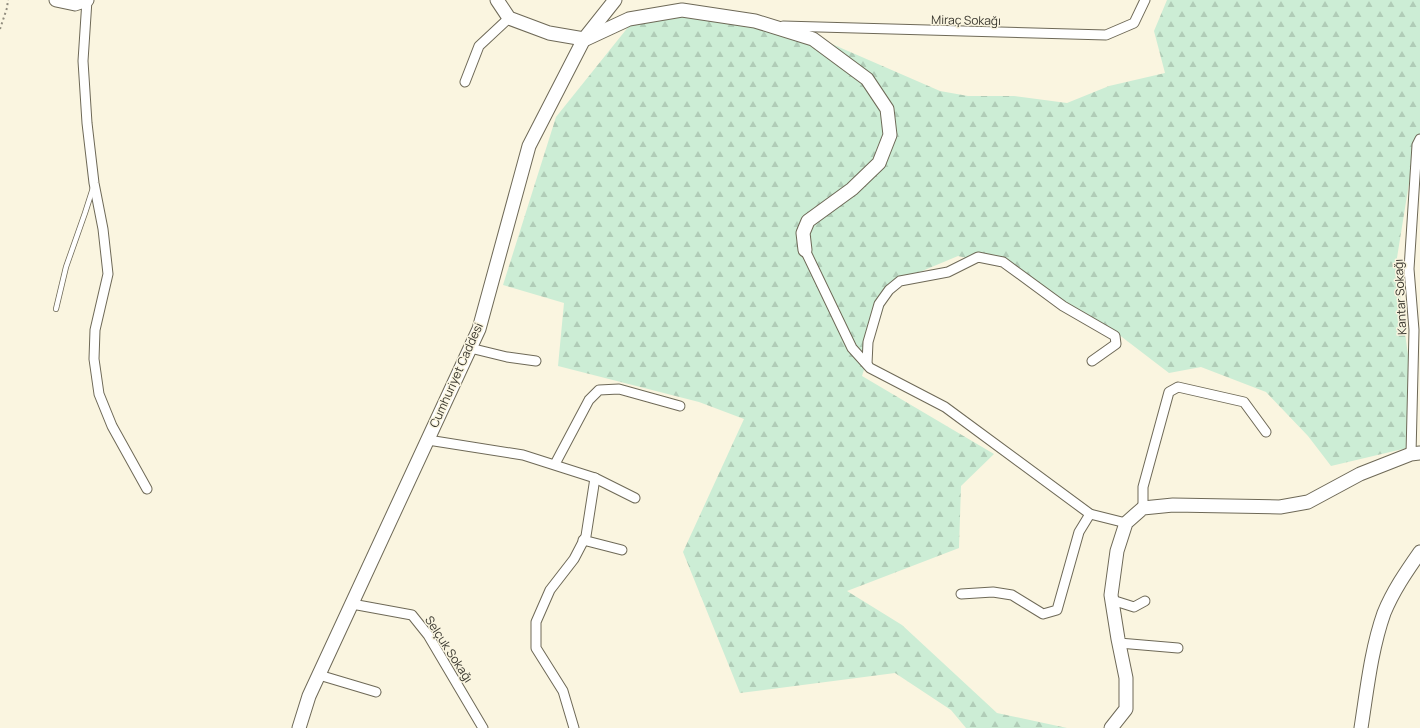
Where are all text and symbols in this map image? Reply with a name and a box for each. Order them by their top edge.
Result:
street label: Miraç Sokağı [931,11,1001,29]
street label: Kantar Sokağı [1390,259,1410,335]
street label: Cumhuriyet Caddesi [425,320,487,430]
street label: Selçuk Sokağı [421,612,477,686]

